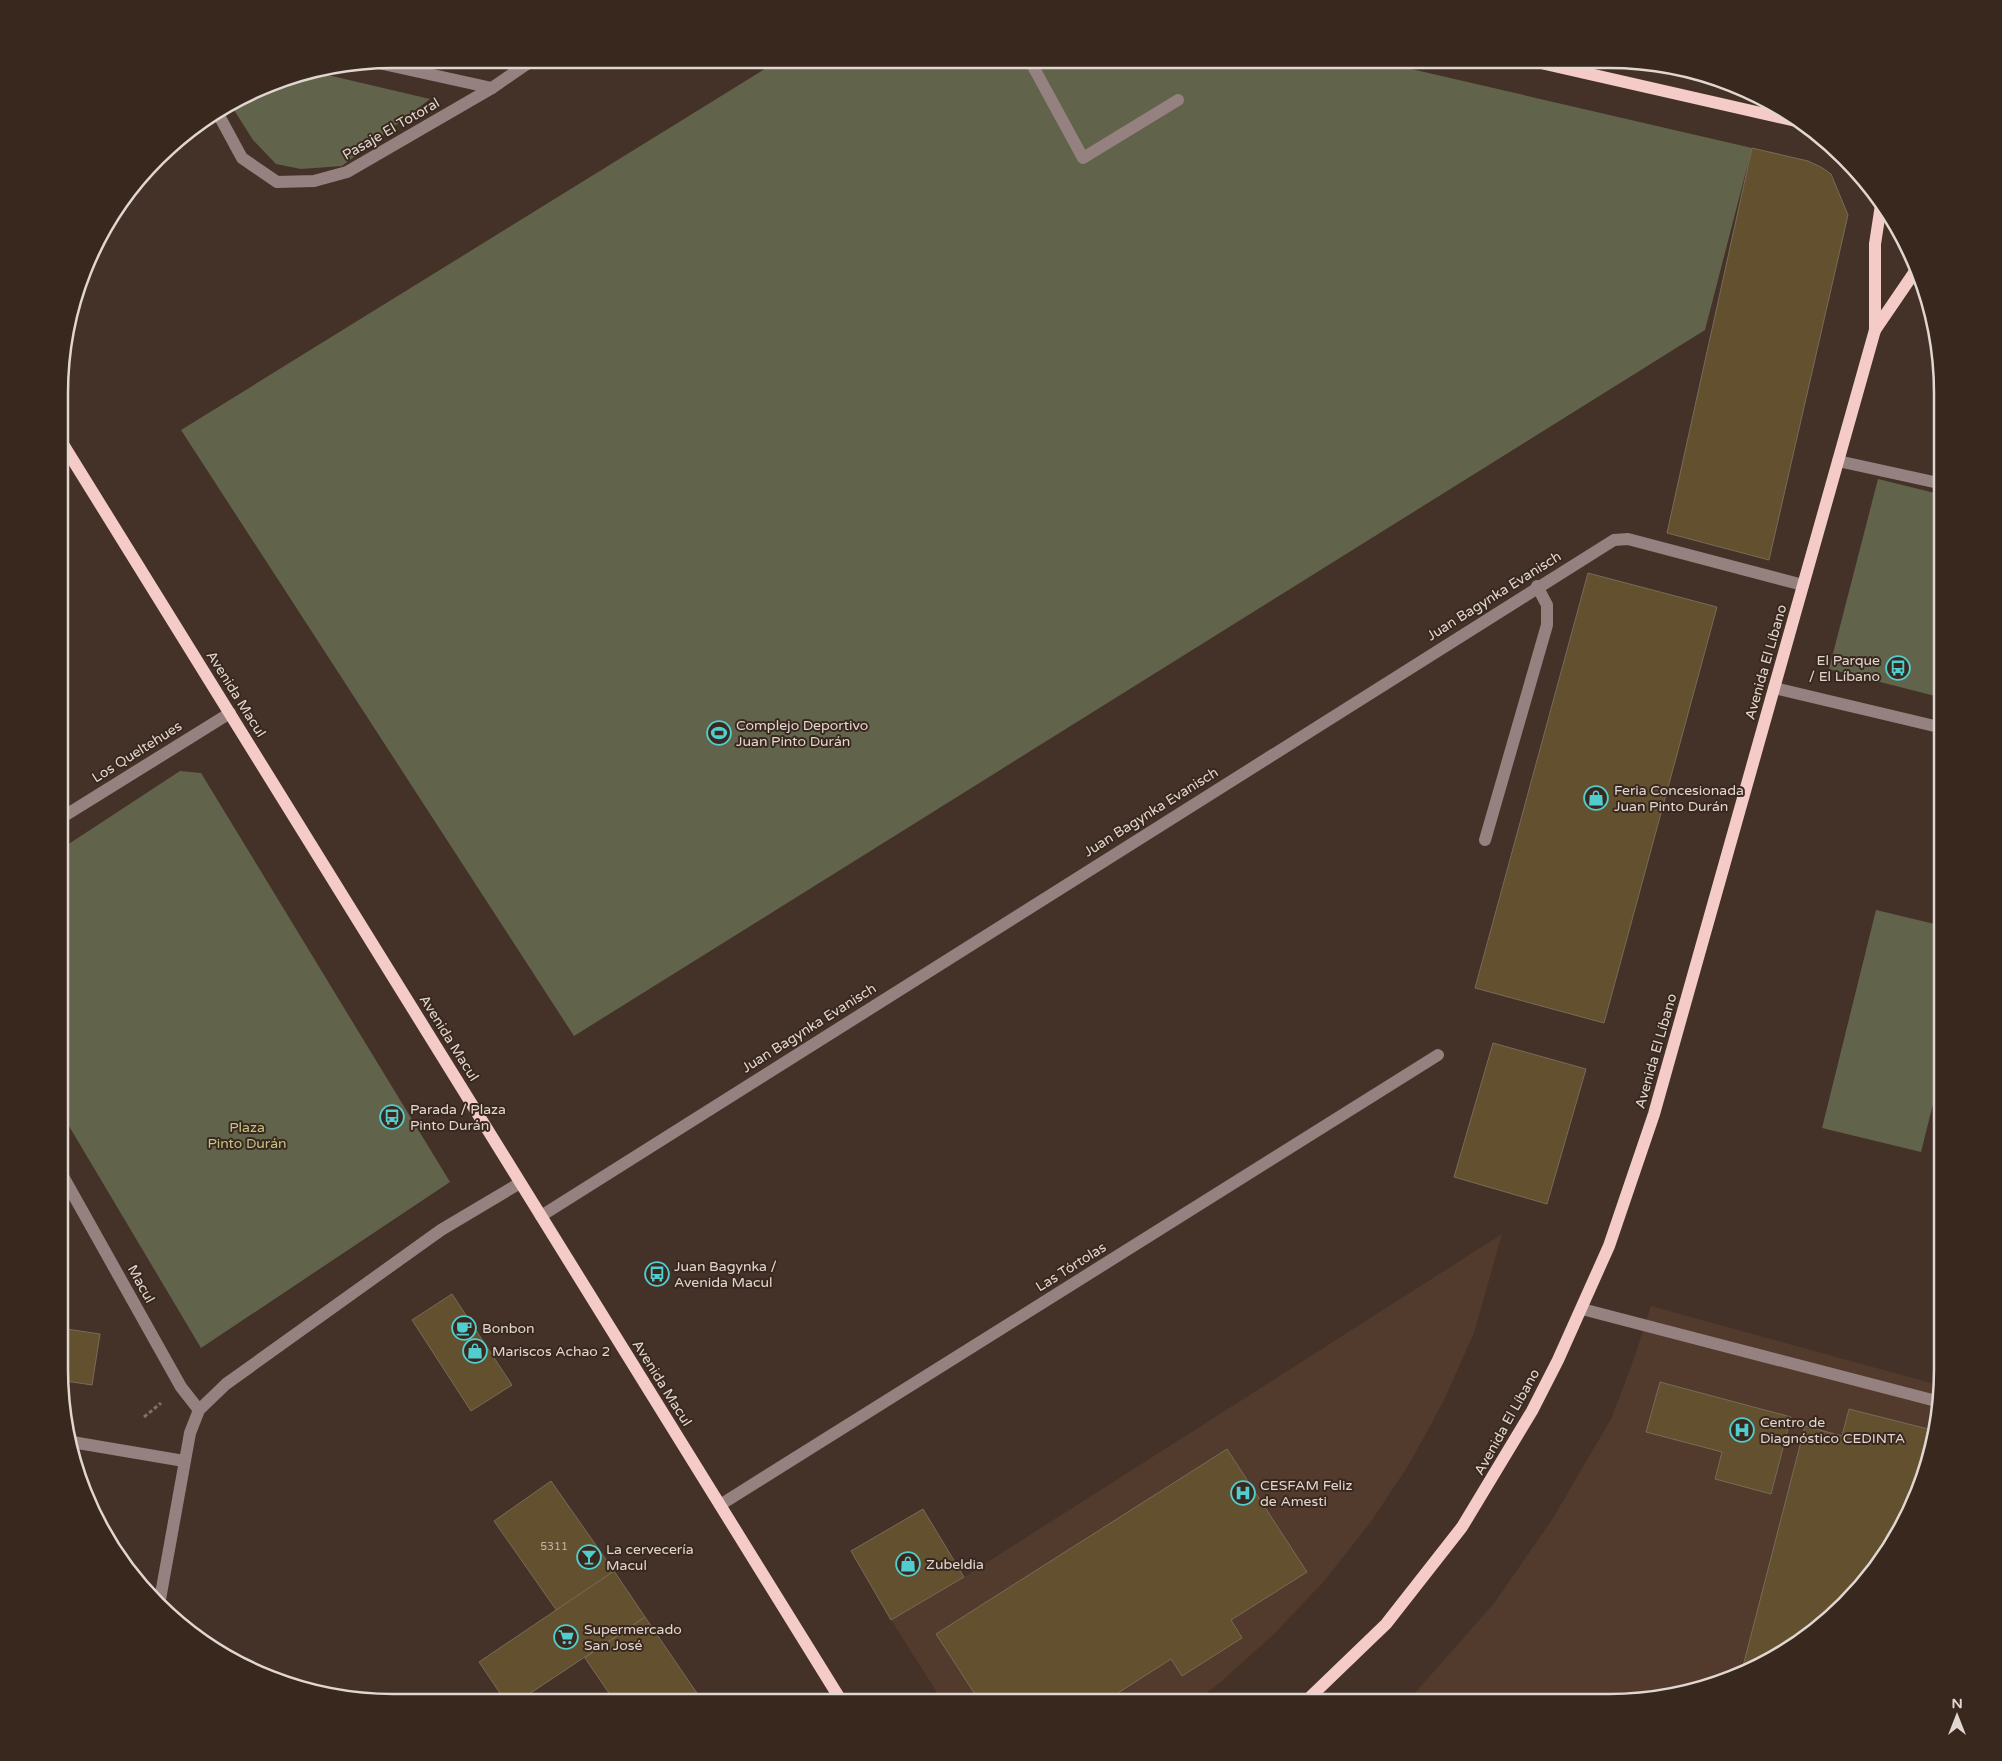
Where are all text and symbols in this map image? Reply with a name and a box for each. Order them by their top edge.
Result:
street label: Pasaje El Totoral [339,94,443,164]
street label: Juan Bagynka Evanisch [1424,548,1564,644]
street label: Avenida El Líbano [1741,603,1791,721]
street label: Avenida Macul [203,648,269,740]
place label: El Parque / El Líbano [1809,652,1880,685]
bus stop icon: El Parque / El Líbano [1885,655,1911,681]
street label: Los Queltehues [89,717,185,786]
place label: Complejo Deportivo Juan Pinto Durán [736,717,868,750]
sports icon: Complejo Deportivo Juan Pinto Durán [706,720,732,746]
street label: Juan Bagynka Evanisch [1081,764,1221,860]
place label: Feria Concesionada Juan Pinto Durán [1614,782,1744,815]
shop icon: Feria Concesionada Juan Pinto Durán [1583,785,1609,811]
street label: Juan Bagynka Evanisch [739,980,879,1076]
street label: Avenida Macul [416,992,482,1084]
street label: Avenida El Líbano [1631,992,1681,1110]
place label: Parada / Plaza Pinto Durán [410,1101,506,1134]
bus stop icon: Parada / Plaza Pinto Durán [379,1104,405,1130]
park label: Plaza Pinto Durán [207,1119,287,1152]
street label: Las Tórtolas [1033,1239,1110,1295]
place label: Juan Bagynka / Avenida Macul [674,1258,777,1291]
bus stop icon: Juan Bagynka / Avenida Macul [644,1261,670,1287]
street label: Macul [124,1262,158,1306]
cafe icon: Bonbon [451,1315,477,1341]
place label: Bonbon [482,1320,535,1337]
street label: Avenida Macul [629,1337,695,1429]
shop icon: Mariscos Achao 2 [462,1338,488,1364]
place label: Mariscos Achao 2 [492,1343,610,1360]
street label: Avenida El Líbano [1471,1366,1543,1478]
place label: Centro de Diagnóstico CEDINTA [1760,1414,1905,1447]
hospital icon: Centro de Diagnóstico CEDINTA [1729,1417,1755,1443]
place label: CESFAM Feliz de Amesti [1260,1477,1353,1510]
hospital icon: CESFAM Feliz de Amesti [1230,1480,1256,1506]
house number: 5311 [540,1540,568,1553]
place label: La cervecería Macul [606,1541,694,1574]
bar icon: La cervecería Macul [576,1544,602,1570]
shop icon: Zubeldia [895,1551,921,1577]
place label: Zubeldia [926,1556,984,1573]
place label: Supermercado San José [584,1621,682,1654]
supermarket icon: Supermercado San José [553,1624,579,1650]
north arrow [1932,1691,1982,1741]
text: N [1951,1695,1963,1712]

